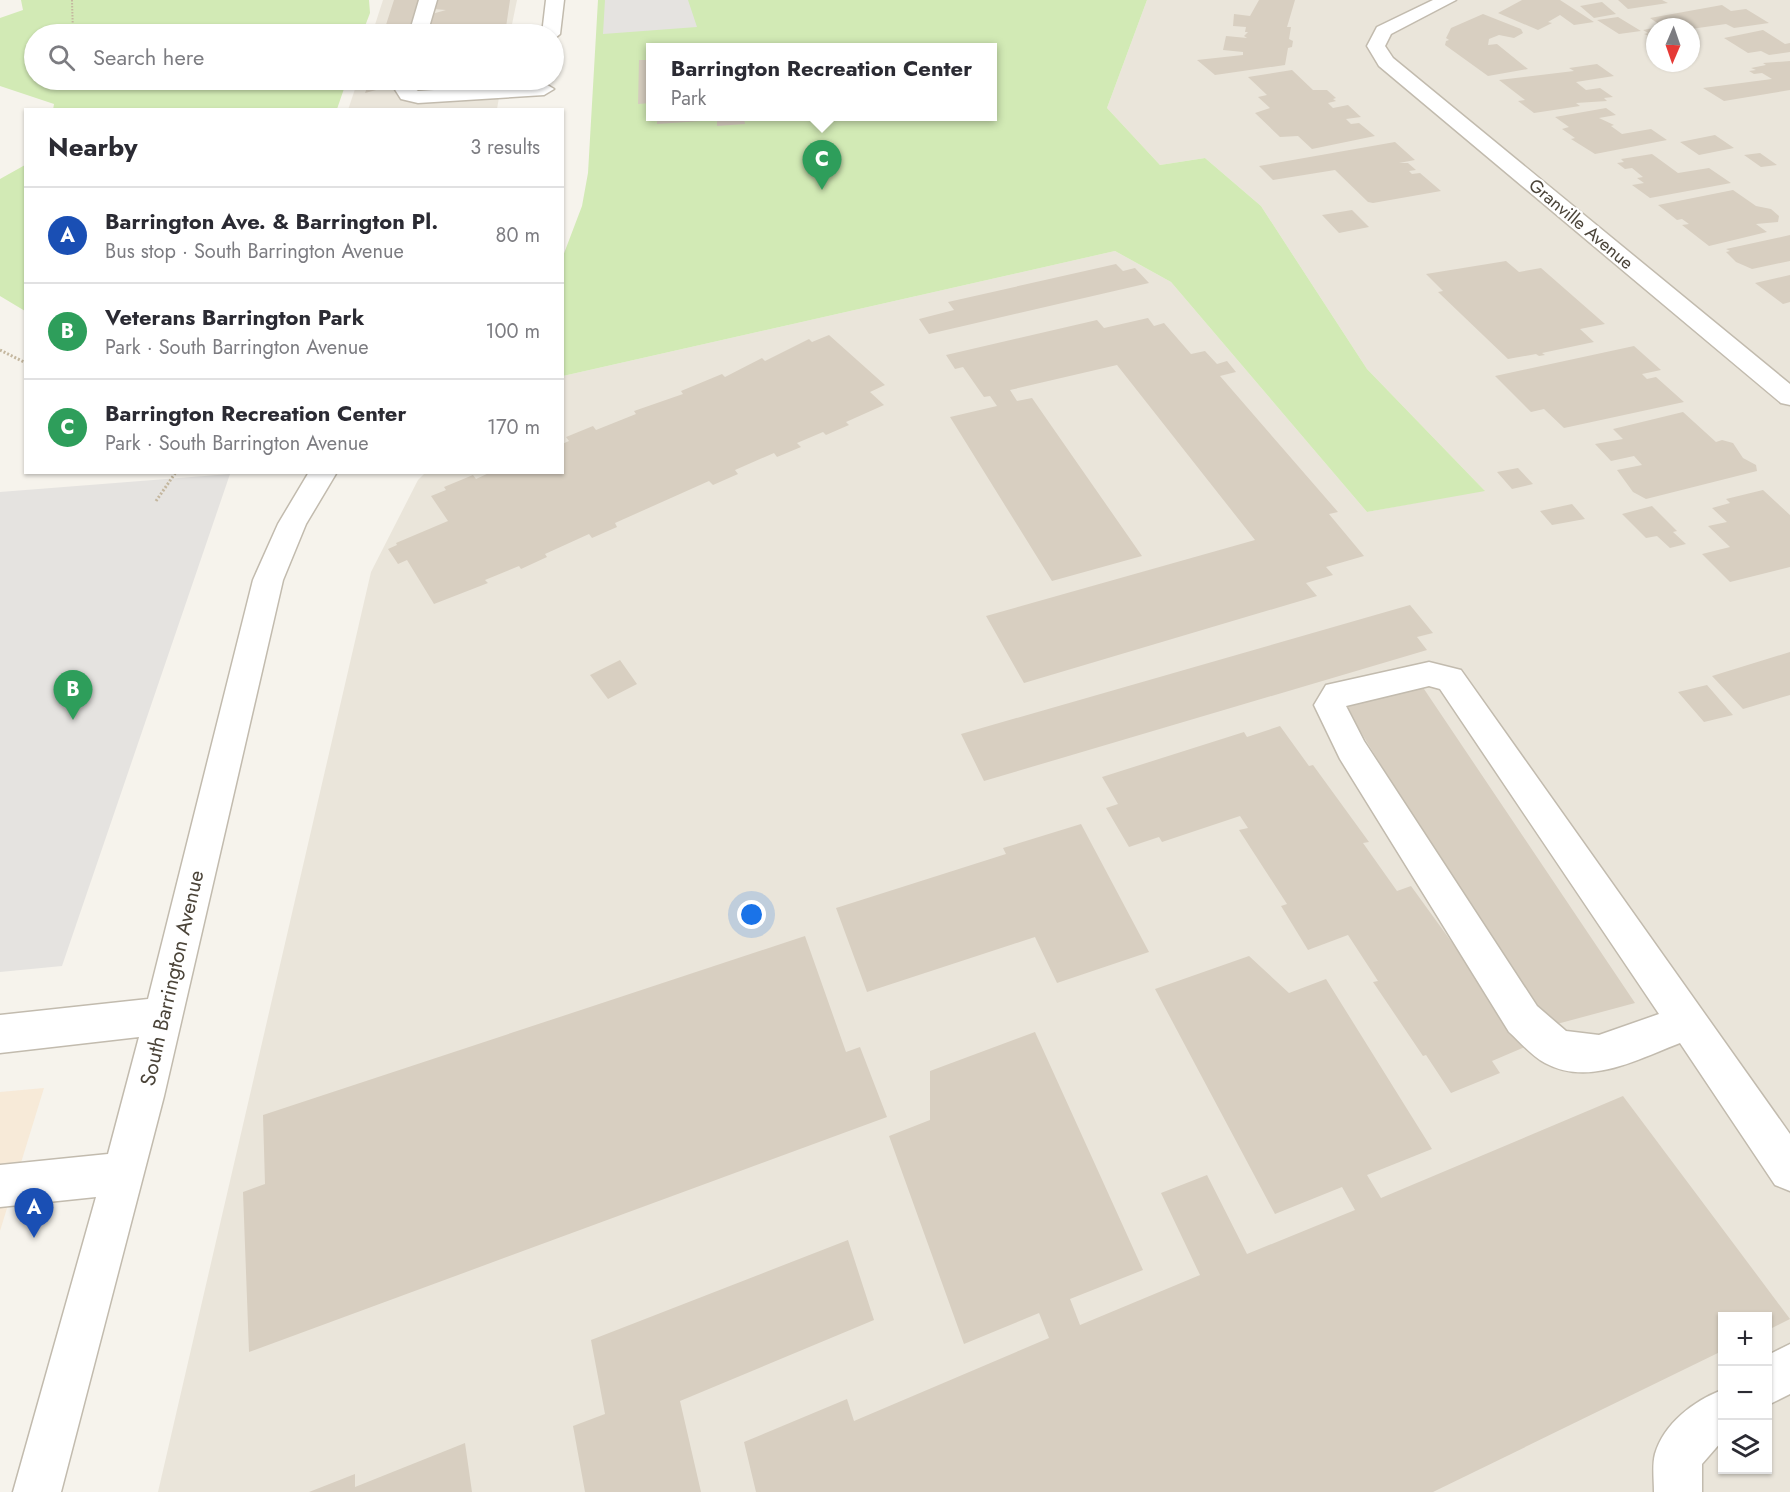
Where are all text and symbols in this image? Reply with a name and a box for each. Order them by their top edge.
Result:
north arrow [1646,18,1700,72]
search box [24,24,564,90]
icon: search [45,41,78,74]
text: Search here [93,41,204,73]
popup [646,43,997,121]
text: Barrington Recreation Center [671,52,972,84]
text: Park [671,84,706,113]
text: Nearby [48,128,137,166]
text: 3 results [470,133,540,162]
pin: C [802,140,842,190]
street label: Granville Avenue [1523,172,1639,276]
text: Barrington Ave. & Barrington Pl. [105,205,438,237]
text: A [60,221,75,250]
text: 80 m [495,221,540,250]
text: Bus stop · South Barrington Avenue [105,237,404,266]
text: Veterans Barrington Park [105,301,364,333]
text: B [61,317,74,346]
text: 100 m [485,317,540,346]
text: Park · South Barrington Avenue [105,333,368,362]
text: Barrington Recreation Center [105,397,406,429]
text: C [60,413,75,442]
text: 170 m [487,413,540,442]
text: Park · South Barrington Avenue [105,429,368,458]
pin: B [54,670,92,720]
street label: South Barrington Avenue [133,867,211,1089]
your location [737,900,766,929]
pin: A [15,1188,54,1238]
map controls [1718,1312,1772,1474]
button: + [1718,1312,1772,1366]
button: − [1718,1366,1772,1420]
button: layers [1718,1420,1772,1474]

